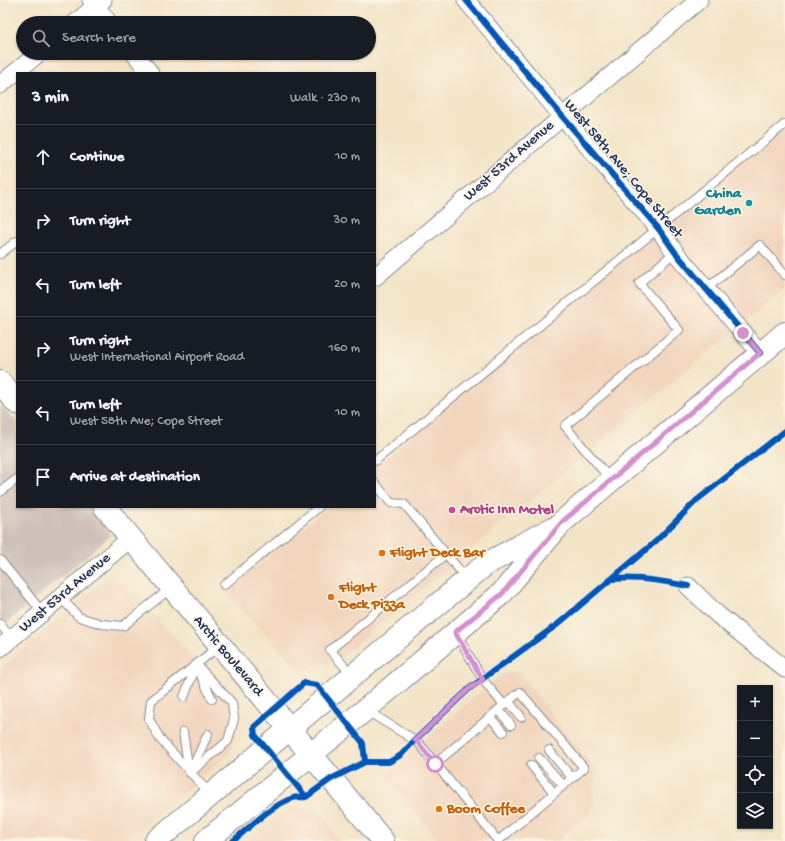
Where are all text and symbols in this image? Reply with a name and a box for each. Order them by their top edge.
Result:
search box [16,16,376,60]
icon: search [30,27,52,49]
text: Search here [62,29,136,47]
text: 3 min [32,88,69,108]
text: Walk · 230 m [290,91,360,106]
street label: West 58th Ave; Cope Street [560,96,688,243]
street label: West 53rd Avenue [460,117,558,205]
icon: ahead [32,146,54,168]
text: Continue [70,148,124,166]
text: 10 m [335,149,360,164]
place label: China Garden [694,185,742,220]
marker: China Garden [744,198,754,208]
icon: right [32,210,54,232]
text: Turn right [70,212,130,230]
text: 30 m [334,213,360,228]
icon: left [32,274,54,296]
text: Turn left [70,276,121,294]
text: 20 m [334,277,360,292]
route end [734,324,752,342]
text: Turn right [70,332,130,350]
icon: right [32,338,54,360]
text: 160 m [328,341,360,356]
text: West International Airport Road [70,350,244,365]
text: Turn left [70,396,121,414]
icon: left [32,402,54,424]
text: 10 m [335,405,360,420]
text: West 58th Ave; Cope Street [70,414,222,429]
icon: arrive [32,466,54,488]
text: Arrive at destination [70,468,200,486]
place label: Arctic Inn Motel [459,501,555,519]
marker: Arctic Inn Motel [447,505,457,515]
place label: Flight Deck Bar [389,544,486,562]
marker: Flight Deck Bar [377,548,387,558]
street label: West 53rd Avenue [15,549,115,637]
place label: Flight Deck Pizza [337,579,406,614]
marker: Flight Deck Pizza [326,592,336,602]
street label: Arctic Boulevard [189,612,268,701]
map controls [737,685,773,829]
button: + [737,685,773,721]
button: − [737,721,773,757]
route start [426,755,444,773]
button: locate [737,757,773,793]
button: layers [737,793,773,829]
place label: Boom Coffee [446,800,526,818]
marker: Boom Coffee [434,804,444,814]

